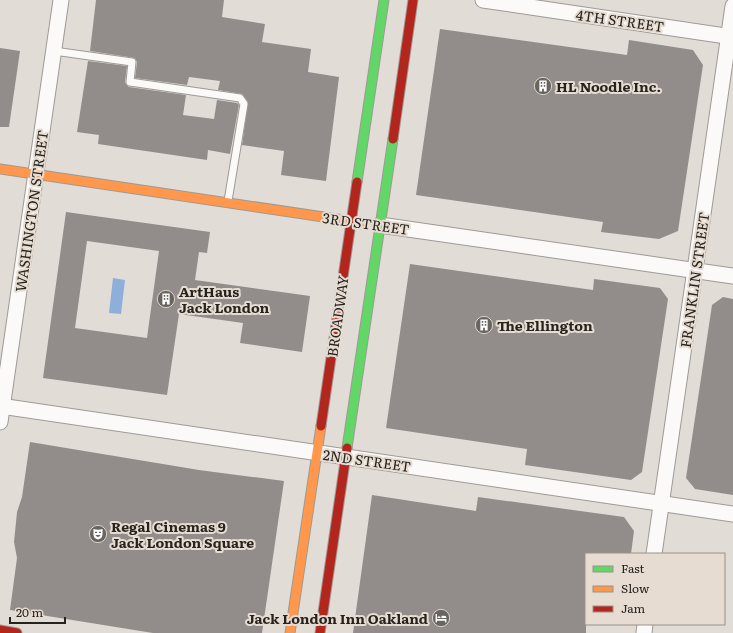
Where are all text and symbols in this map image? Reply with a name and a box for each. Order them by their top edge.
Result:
street label: 4TH STREET [575,4,665,36]
building icon: HL Noodle Inc. [533,76,553,96]
place label: HL Noodle Inc. [556,76,661,96]
street label: WASHINGTON STREET [10,129,52,293]
street label: 3RD STREET [321,207,411,239]
street label: FRANKLIN STREET [675,211,713,349]
street label: BROADWAY [321,274,353,358]
place label: ArtHaus Jack London [179,281,270,317]
building icon: ArtHaus Jack London [156,289,176,309]
building icon: The Ellington [474,315,494,335]
place label: The Ellington [497,315,593,335]
street label: 2ND STREET [322,444,412,476]
place label: Regal Cinemas 9 Jack London Square [111,516,254,552]
theatre icon: Regal Cinemas 9 Jack London Square [88,524,108,544]
legend [585,553,725,625]
text: Fast [621,559,645,577]
text: Slow [621,579,650,597]
scale bar [10,599,65,625]
text: Jam [621,599,646,617]
text: 20 m [16,603,43,621]
place label: Jack London Inn Oakland [247,608,428,628]
hotel icon: Jack London Inn Oakland [431,608,451,628]

